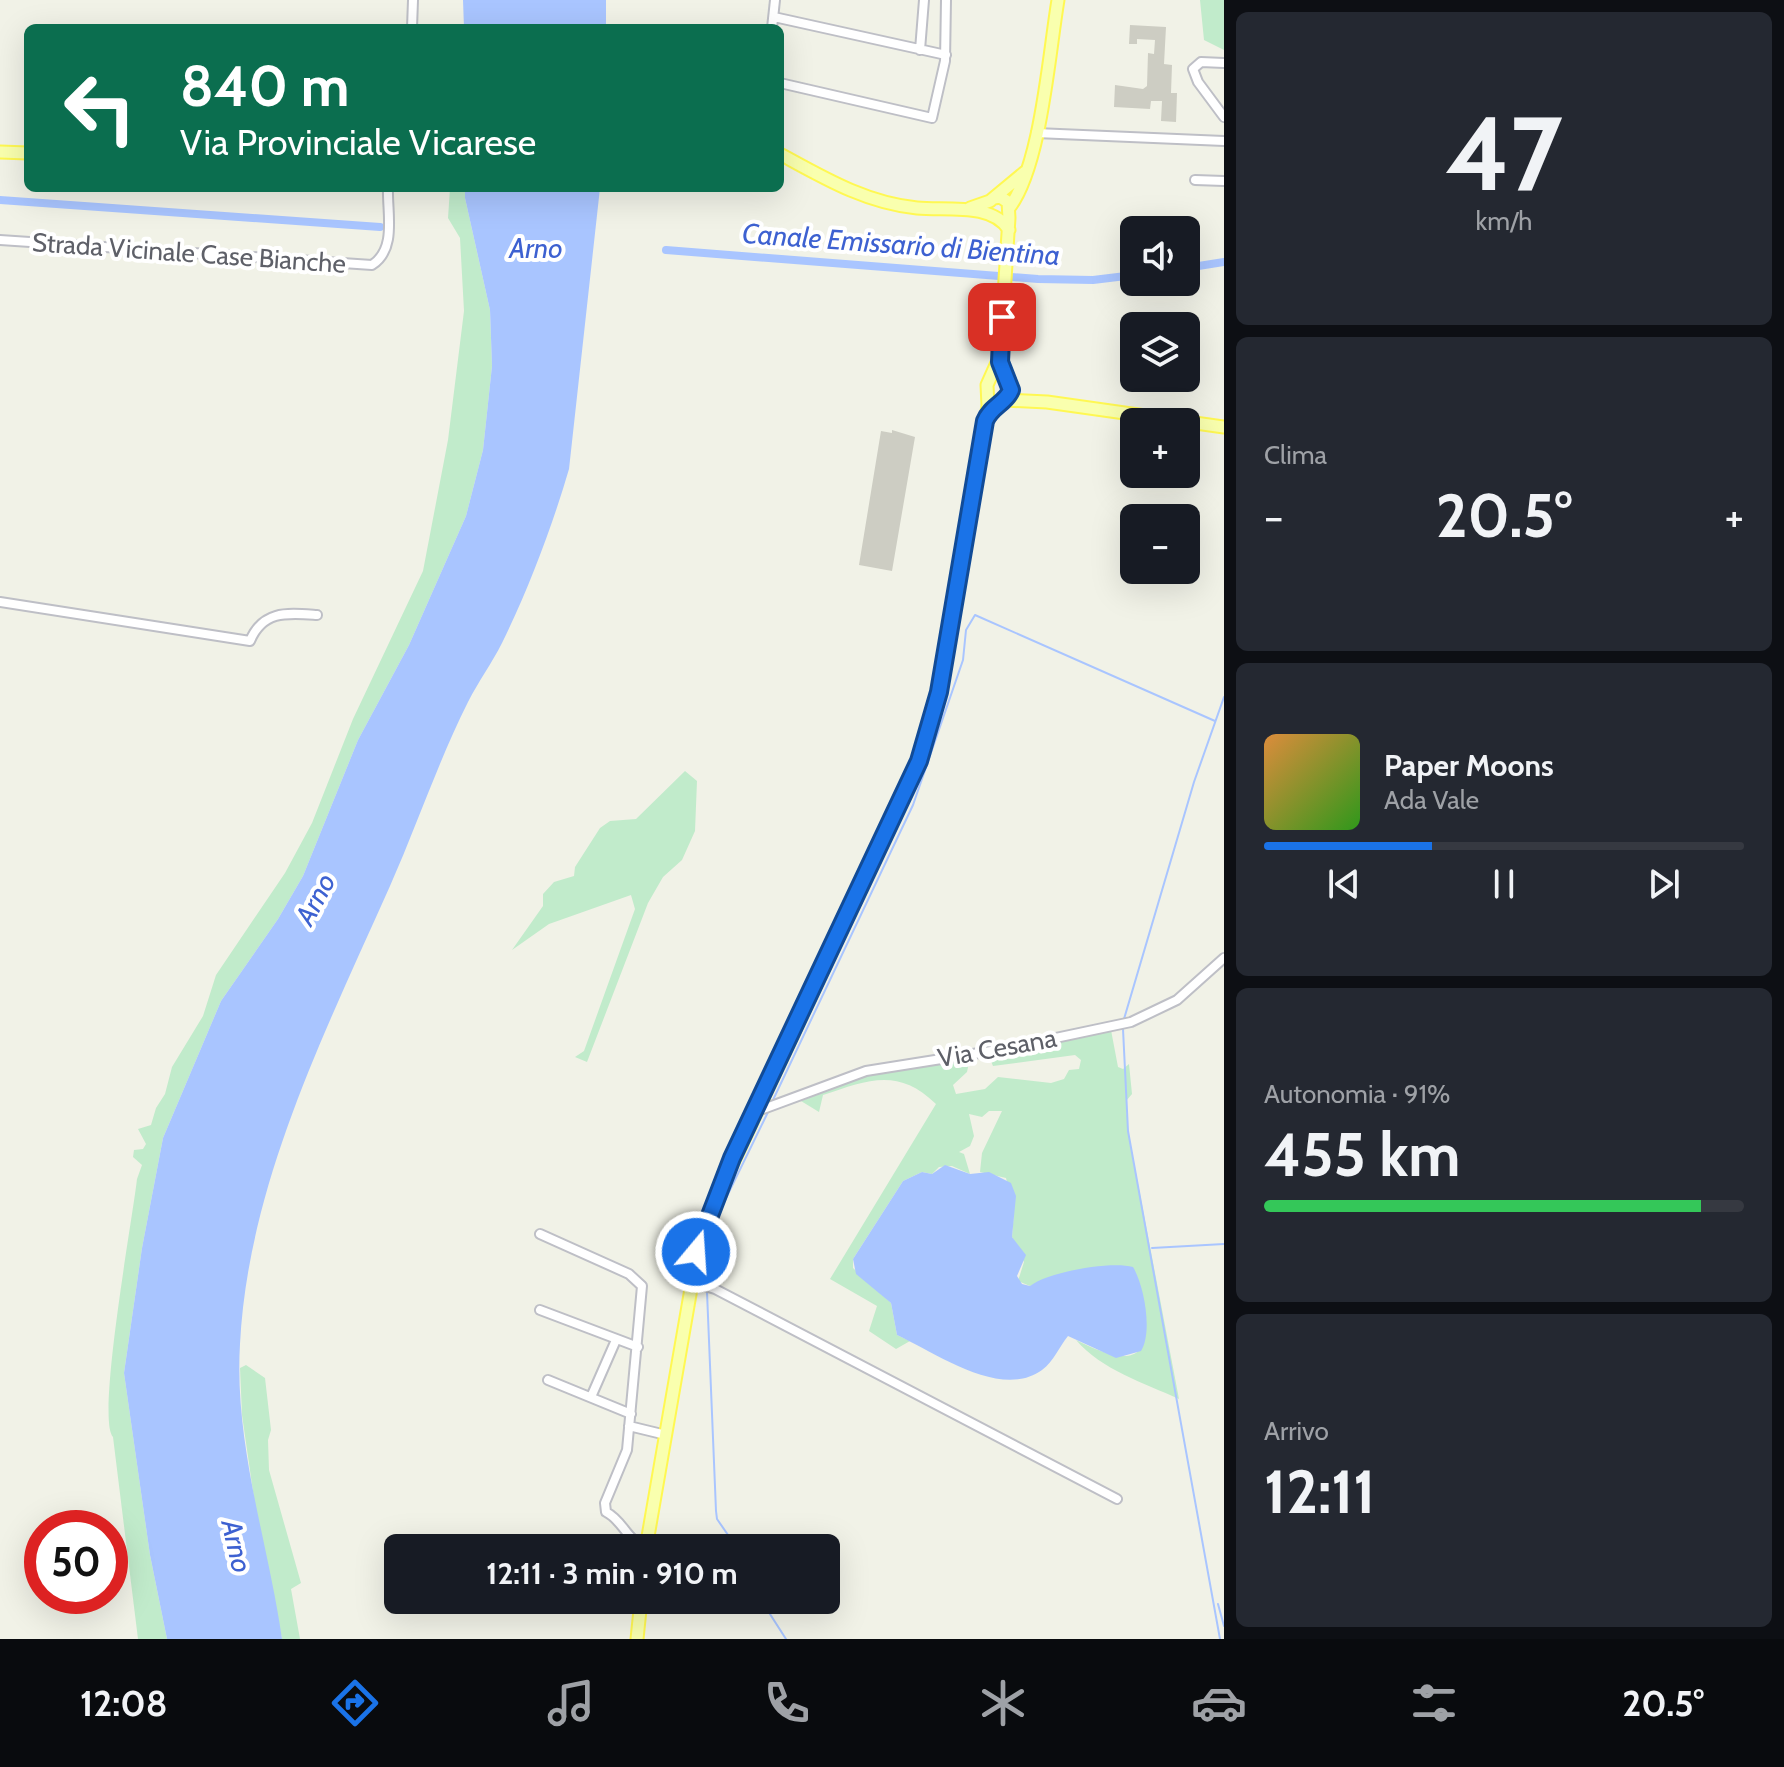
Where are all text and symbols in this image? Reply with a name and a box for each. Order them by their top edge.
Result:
text: 840 m [180,52,349,120]
icon: left [48,56,152,160]
text: 47 [1445,90,1563,216]
text: Via Provinciale Vicarese [180,120,536,164]
text: km/h [1476,205,1532,237]
water label: Canale Emissario di Bientina [741,216,1061,272]
map controls [1120,216,1200,584]
button: sound [1120,216,1200,296]
street label: Strada Vicinale Case Bianche [31,226,347,280]
water label: Arno [507,231,563,265]
pin [968,283,1036,351]
icon: arrive [980,295,1024,339]
button: layers [1120,312,1200,392]
button: + [1120,408,1200,488]
text: Clima [1264,439,1327,471]
text: 20.5° [1436,479,1572,552]
text: − [1264,490,1283,543]
text: + [1725,490,1744,543]
button: − [1120,504,1200,584]
text: Paper Moons [1384,747,1554,784]
text: Ada Vale [1384,784,1479,816]
icon: previous [1322,862,1366,906]
icon: pause [1482,862,1526,906]
icon: next [1642,862,1686,906]
water label: Arno [287,867,343,932]
street label: Via Cesana [935,1022,1059,1074]
text: Autonomia · 91% [1264,1078,1450,1110]
text: 455 km [1264,1118,1460,1191]
position arrow [654,1210,738,1294]
text: Arrivo [1264,1415,1329,1447]
text: 12:11 [1264,1455,1375,1528]
speed limit sign: 50 [24,1510,128,1614]
water label: Arno [214,1514,260,1576]
text: 12:11 · 3 min · 910 m [486,1555,738,1592]
icon: directions [327,1675,383,1731]
icon: music [543,1675,599,1731]
icon: phone [759,1675,815,1731]
icon: climate [975,1675,1031,1731]
icon: car [1191,1675,1247,1731]
icon: filters [1406,1675,1462,1731]
text: 12:08 [80,1681,167,1725]
text: 20.5° [1622,1681,1704,1725]

